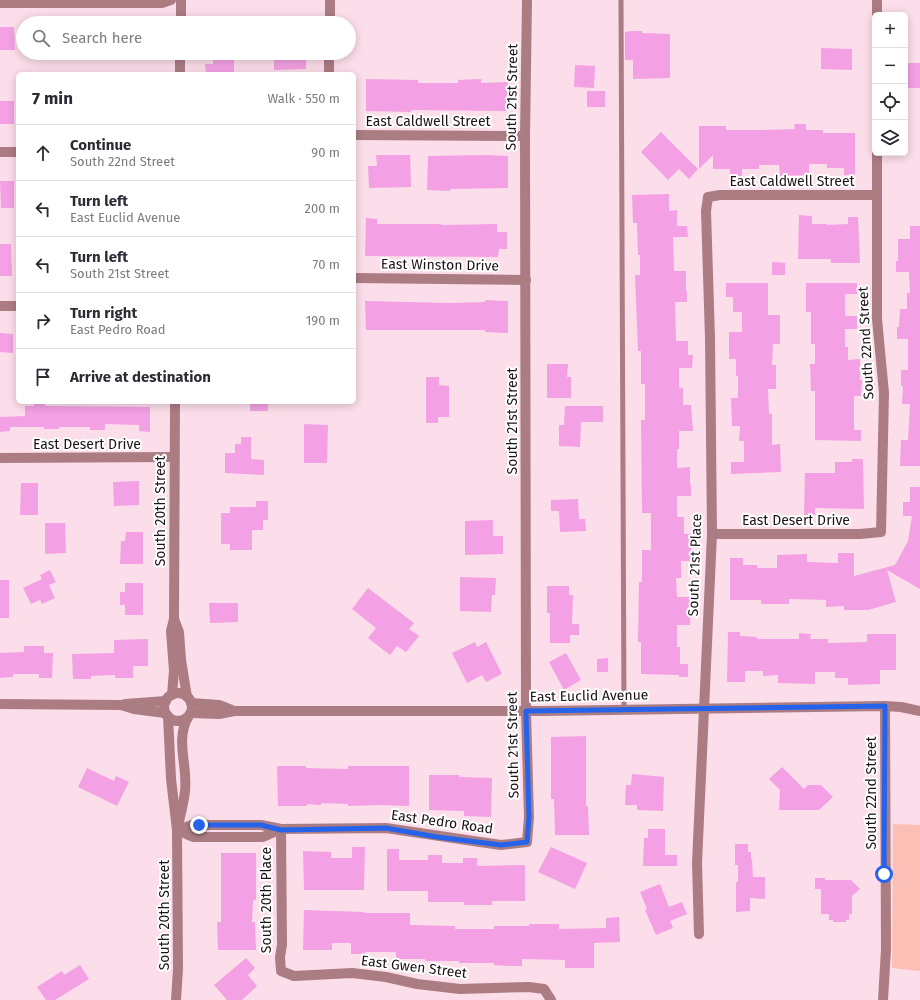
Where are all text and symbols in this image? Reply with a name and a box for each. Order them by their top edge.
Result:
map controls [872,12,908,156]
button: + [872,12,908,48]
search box [16,16,356,60]
icon: search [30,27,52,49]
text: Search here [62,29,142,47]
street label: South 21st Street [503,42,521,151]
button: − [872,48,908,84]
button: locate [872,84,908,120]
text: 7 min [32,88,73,109]
text: Walk · 550 m [267,91,340,106]
street label: East Caldwell Street [365,113,492,130]
button: layers [872,120,908,156]
text: Continue [70,136,131,154]
icon: ahead [32,142,54,164]
text: 90 m [311,145,340,160]
text: South 22nd Street [70,154,175,169]
street label: East Caldwell Street [729,173,856,190]
text: Turn left [70,192,128,210]
icon: left [32,198,54,220]
text: 200 m [304,201,340,216]
text: East Euclid Avenue [70,210,180,225]
text: Turn left [70,248,128,266]
icon: left [32,254,54,276]
street label: East Winston Drive [381,255,499,275]
text: 70 m [313,257,340,272]
text: South 21st Street [70,266,169,281]
street label: South 22nd Street [855,285,877,400]
text: Turn right [70,304,137,322]
icon: right [32,310,54,332]
text: 190 m [306,313,340,328]
text: East Pedro Road [70,322,166,337]
icon: arrive [32,366,54,388]
street label: South 21st Street [504,367,521,474]
text: Arrive at destination [70,368,211,386]
street label: East Desert Drive [33,436,141,453]
street label: South 20th Street [152,455,169,566]
street label: East Desert Drive [742,512,850,529]
street label: South 21st Place [685,513,705,617]
street label: East Euclid Avenue [529,686,649,706]
street label: South 21st Street [504,690,522,799]
street label: South 22nd Street [863,736,880,850]
street label: East Pedro Road [390,806,494,838]
route end [190,816,208,834]
street label: South 20th Place [258,847,275,953]
street label: South 20th Street [156,859,173,970]
route start [875,865,893,883]
street label: East Gwen Street [360,952,469,982]

